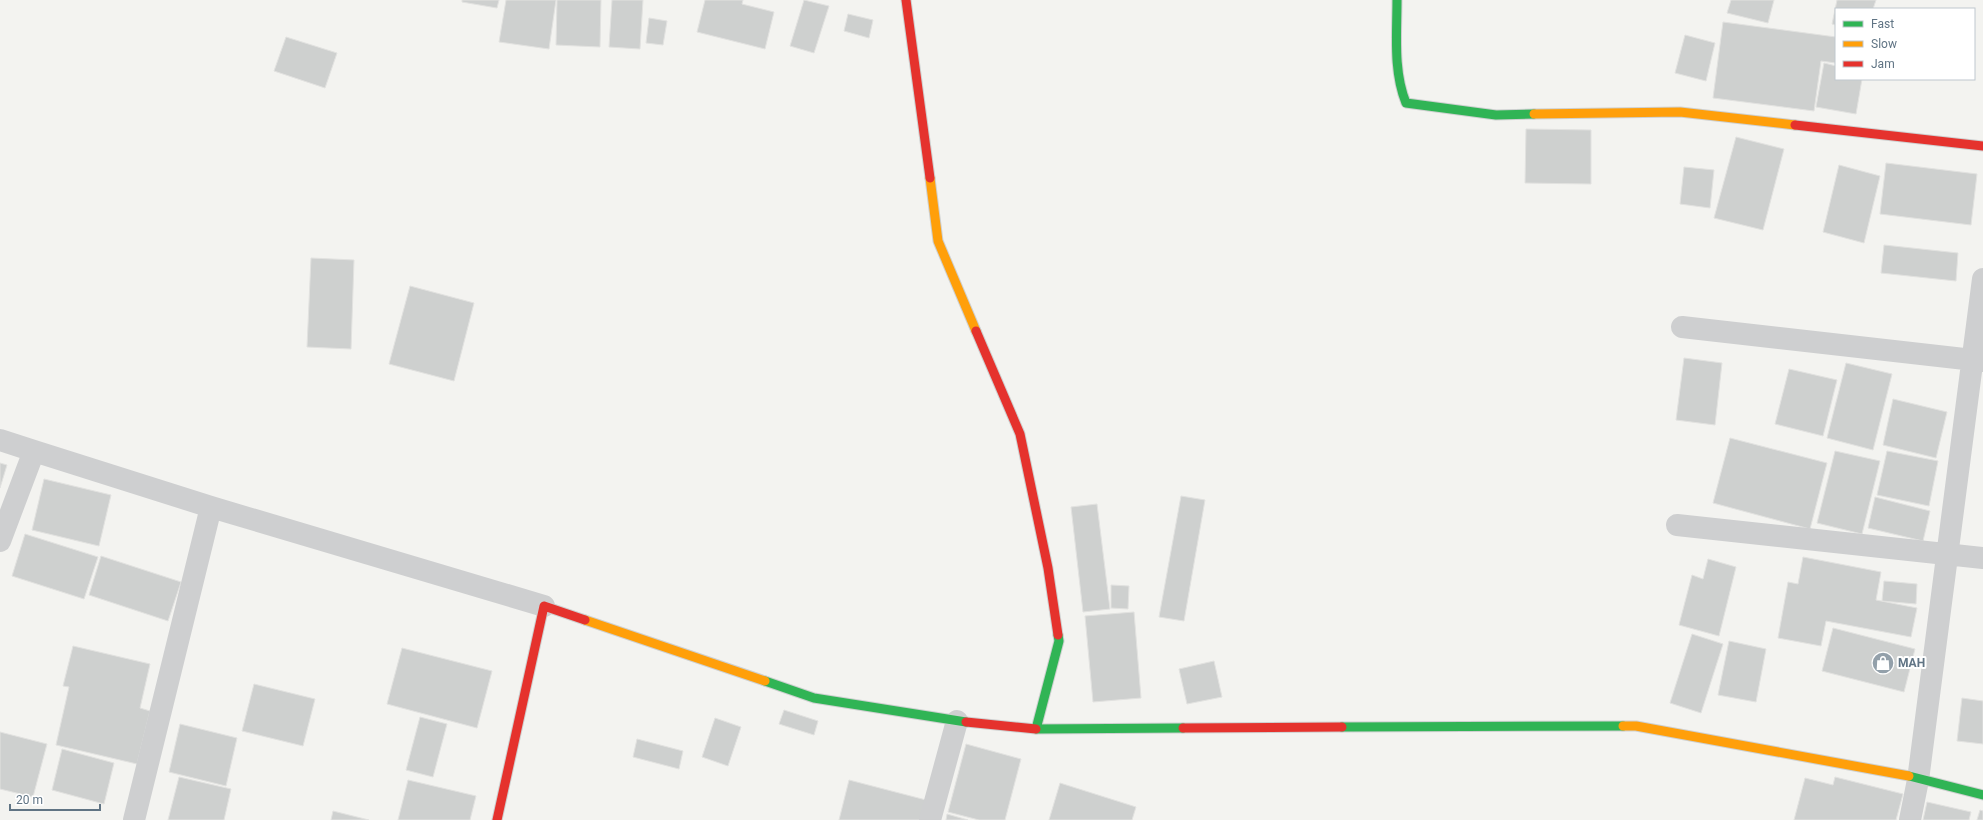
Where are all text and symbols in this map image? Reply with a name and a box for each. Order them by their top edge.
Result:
legend [1835,8,1975,80]
text: Fast [1871,17,1894,31]
text: Slow [1871,37,1897,51]
text: Jam [1871,57,1895,71]
shop icon: MAH [1870,650,1896,676]
place label: MAH [1898,656,1925,670]
scale bar [10,786,100,812]
text: 20 m [16,793,43,807]

